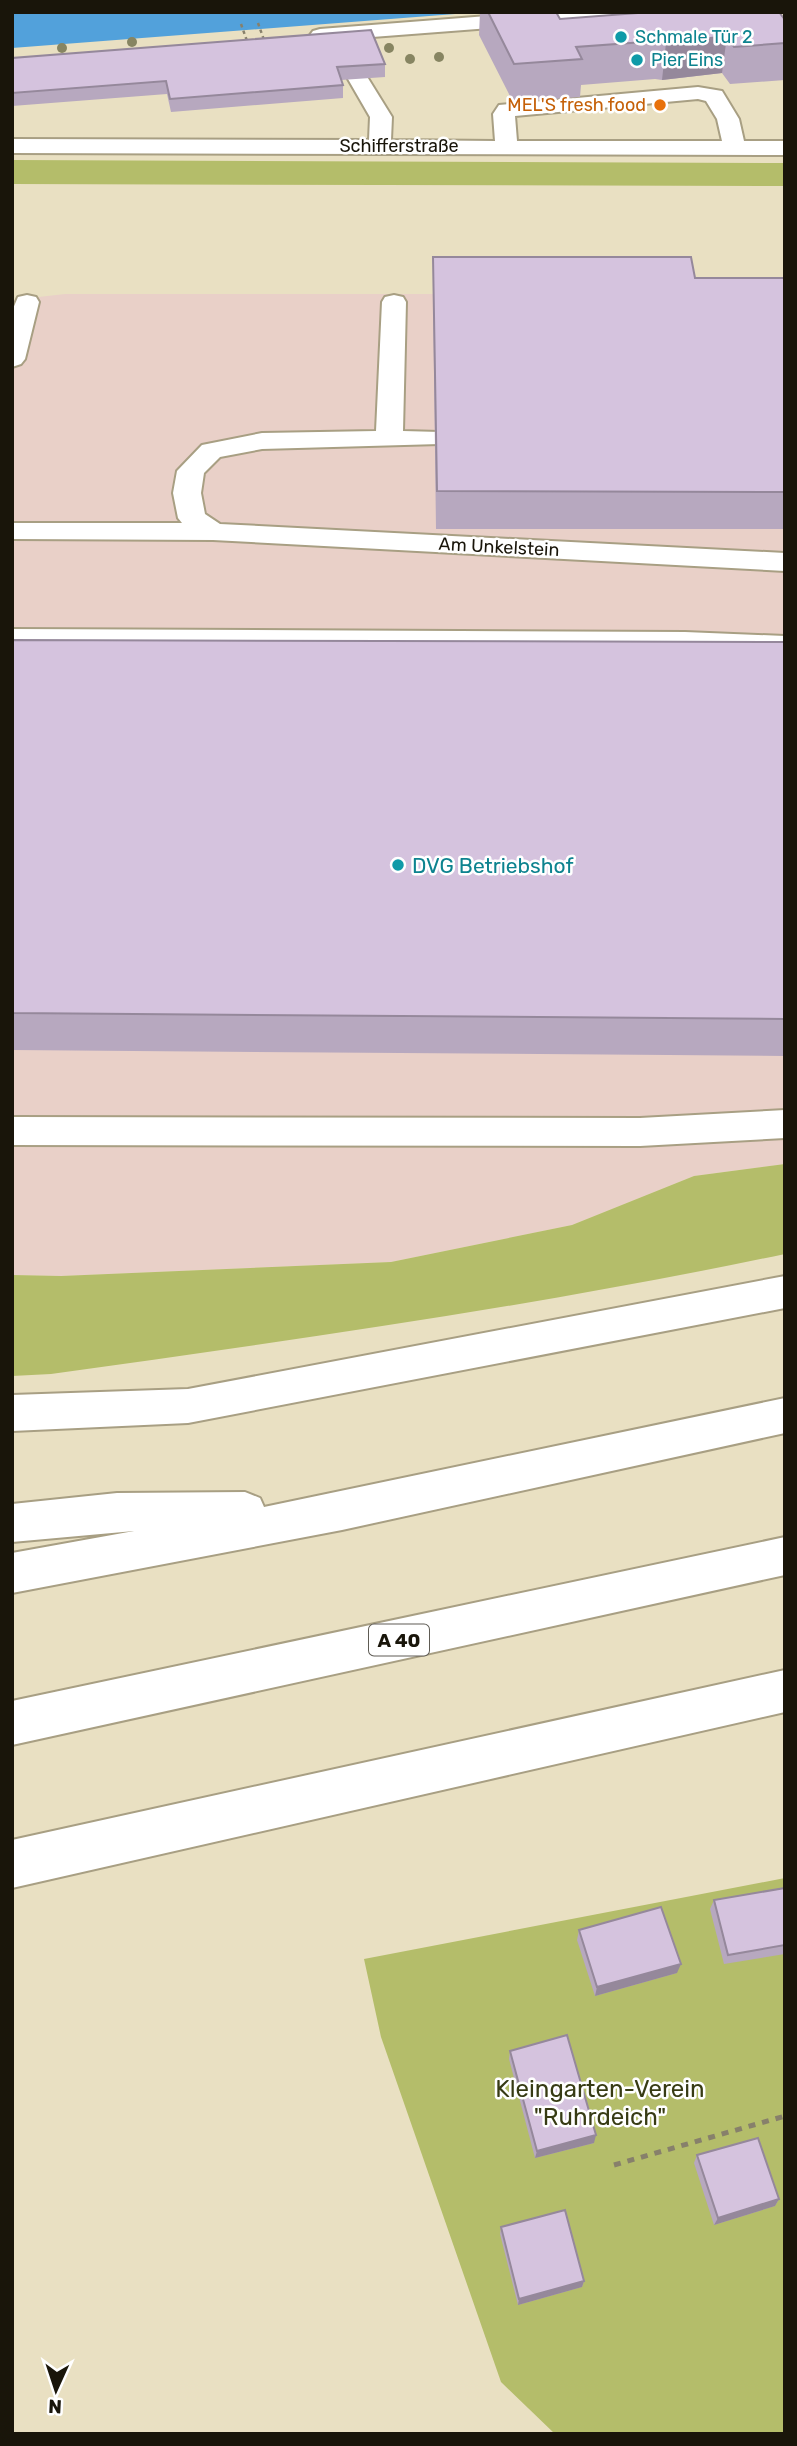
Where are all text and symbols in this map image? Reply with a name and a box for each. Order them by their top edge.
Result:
place label: Schmale Tür 2 [635,26,753,48]
marker: Schmale Tür 2 [613,29,629,45]
place label: Pier Eins [651,49,723,71]
marker: Pier Eins [629,52,645,68]
place label: MEL'S fresh food [507,94,646,116]
marker: MEL'S fresh food [652,97,668,113]
street label: Schifferstraße [339,135,459,157]
street label: Am Unkelstein [438,533,560,561]
place label: DVG Betriebshof [412,853,574,878]
marker: DVG Betriebshof [390,857,406,873]
road number: A 40 [369,1624,429,1656]
park label: Kleingarten-Verein "Ruhrdeich" [495,2075,705,2131]
north arrow [21,2355,91,2425]
text: N [48,2395,63,2418]

